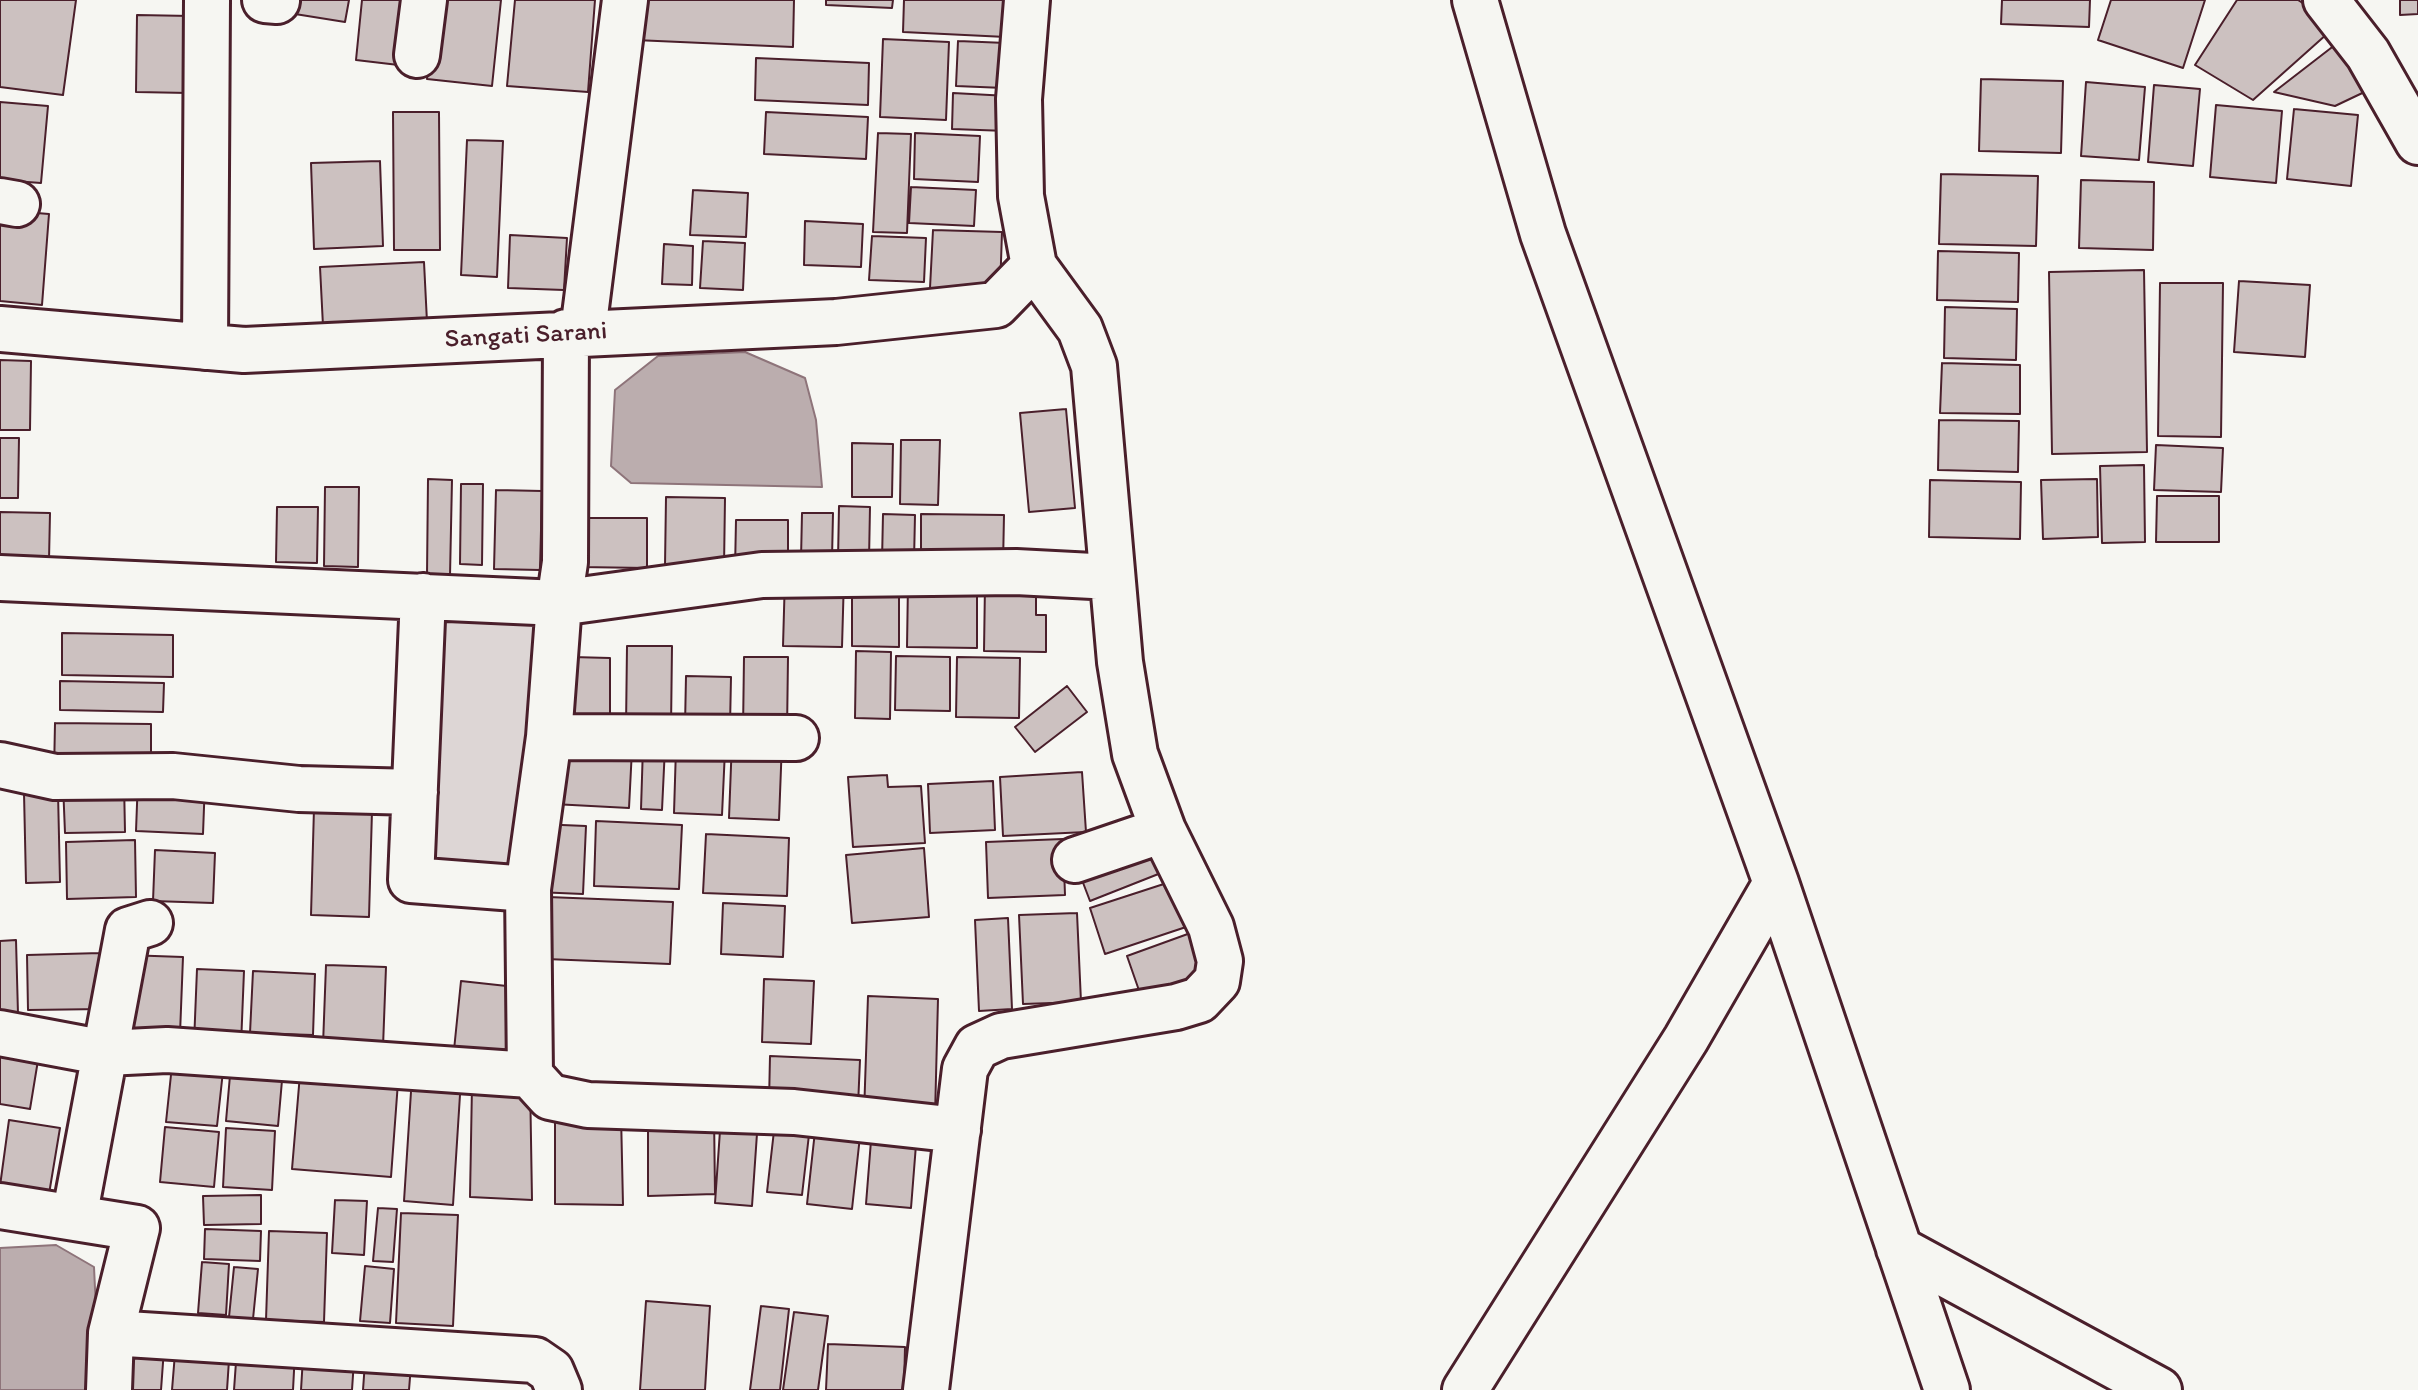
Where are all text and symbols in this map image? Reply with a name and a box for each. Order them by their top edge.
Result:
street label: Sangati Sarani [444,316,608,356]

